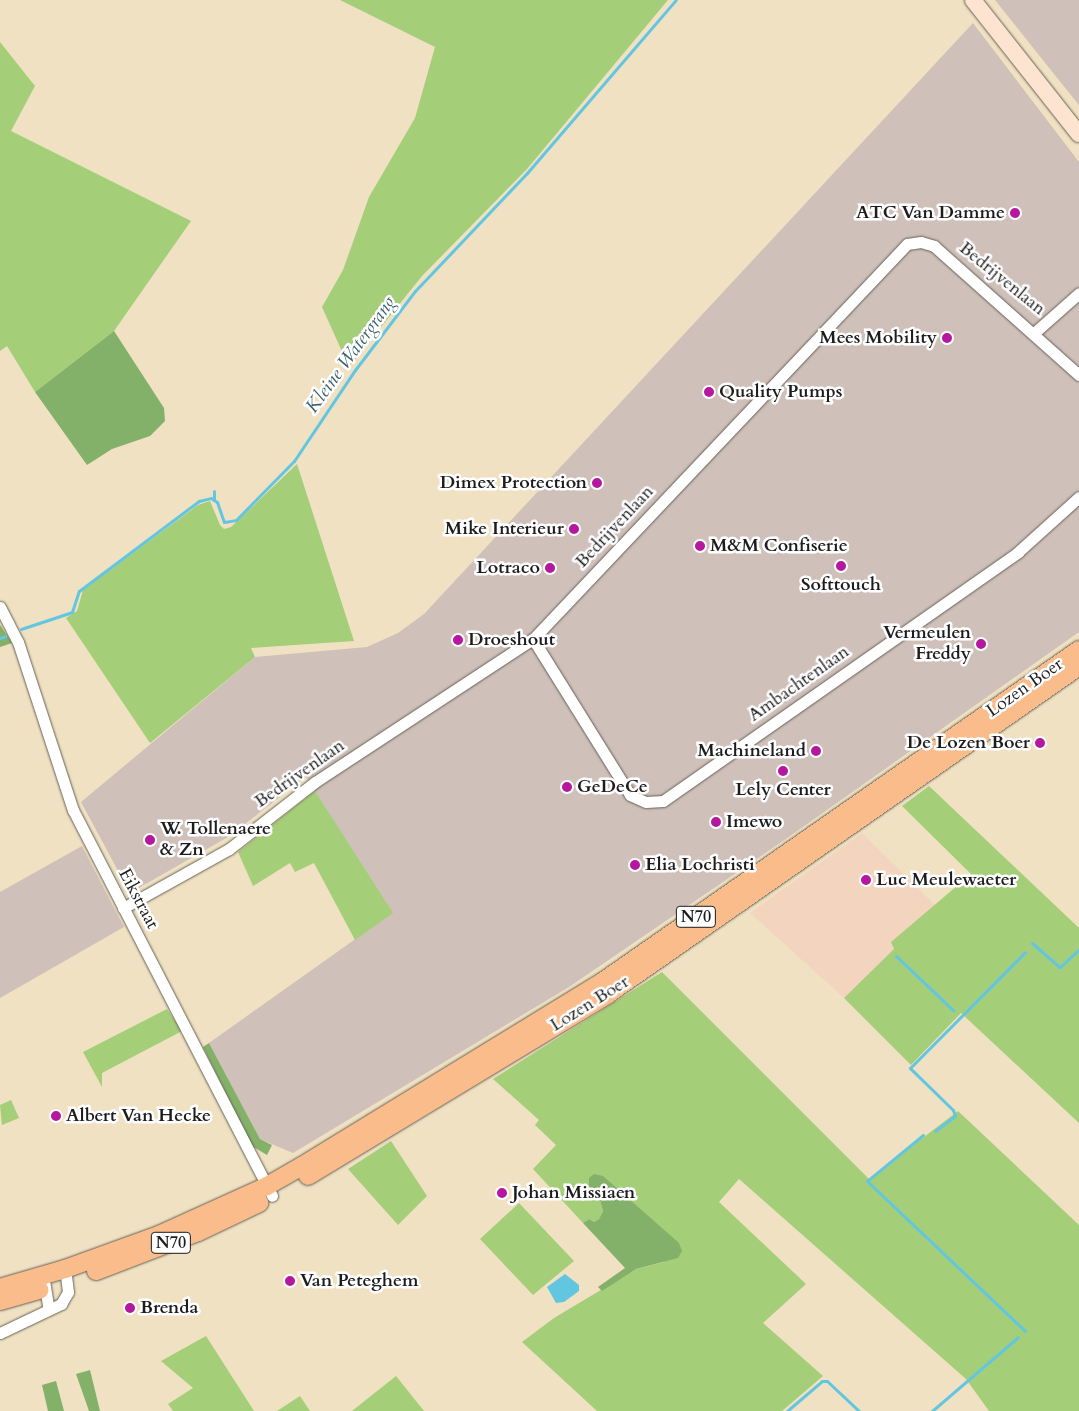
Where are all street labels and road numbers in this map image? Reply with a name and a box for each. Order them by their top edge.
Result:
street label: Bedrijvenlaan [955,238,1049,320]
street label: Bedrijvenlaan [571,481,659,573]
street label: Ambachtenlaan [744,641,854,727]
street label: Lozen Boer [983,654,1067,722]
street label: Bedrijvenlaan [251,735,349,813]
street label: Eikstraat [113,865,163,933]
road number: N70 [675,904,717,930]
street label: Lozen Boer [547,971,633,1037]
road number: N70 [150,1230,192,1256]

